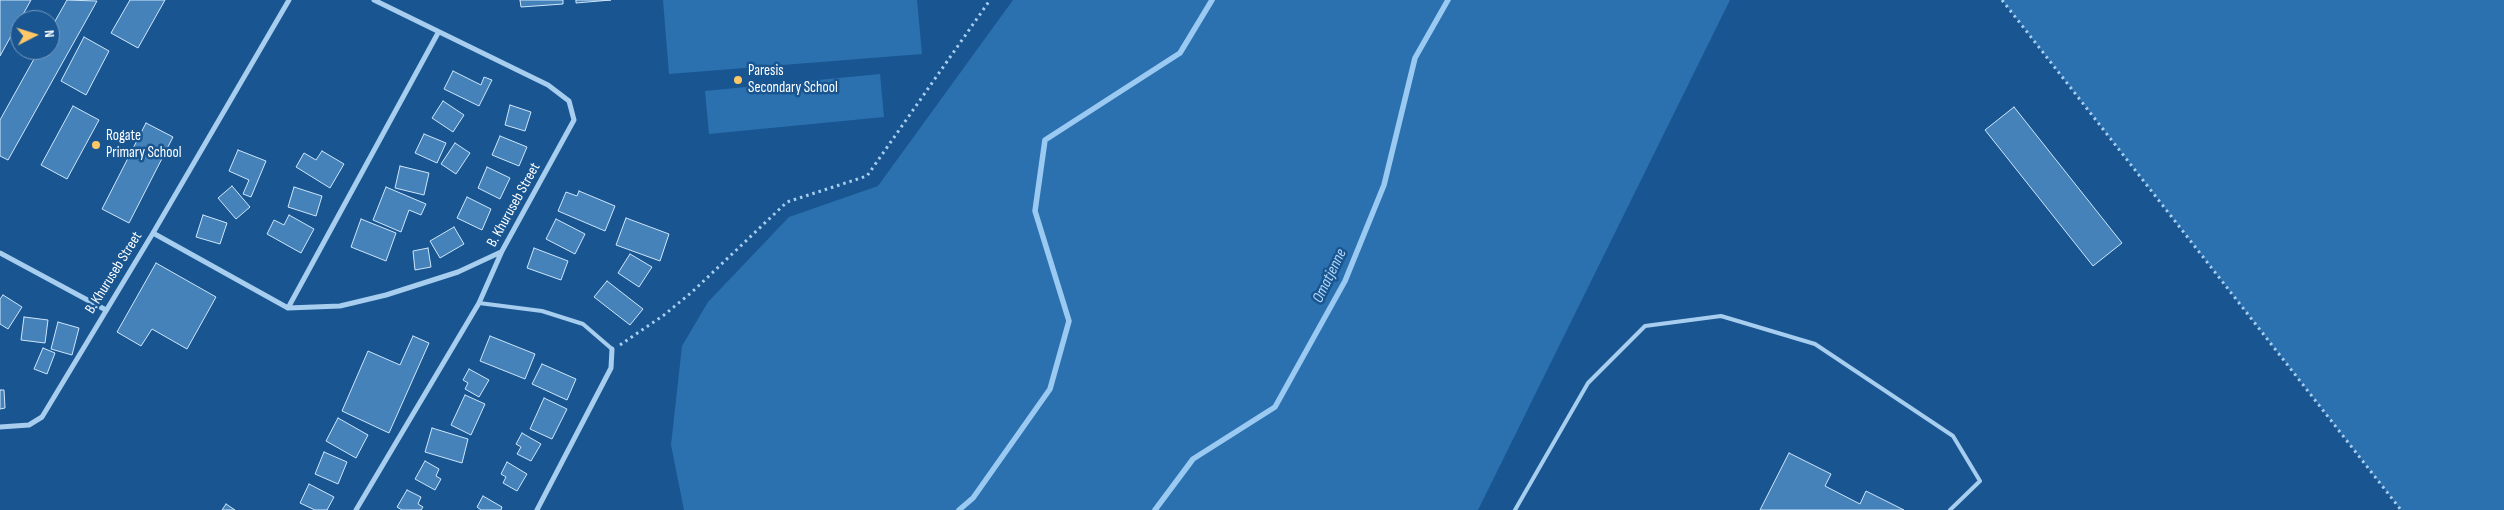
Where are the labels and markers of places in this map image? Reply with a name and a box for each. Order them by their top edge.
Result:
place label: Paresis Secondary School [748,62,838,97]
marker: Paresis Secondary School [732,74,744,86]
place label: Rogate Primary School [106,127,182,162]
marker: Rogate Primary School [90,139,102,151]

